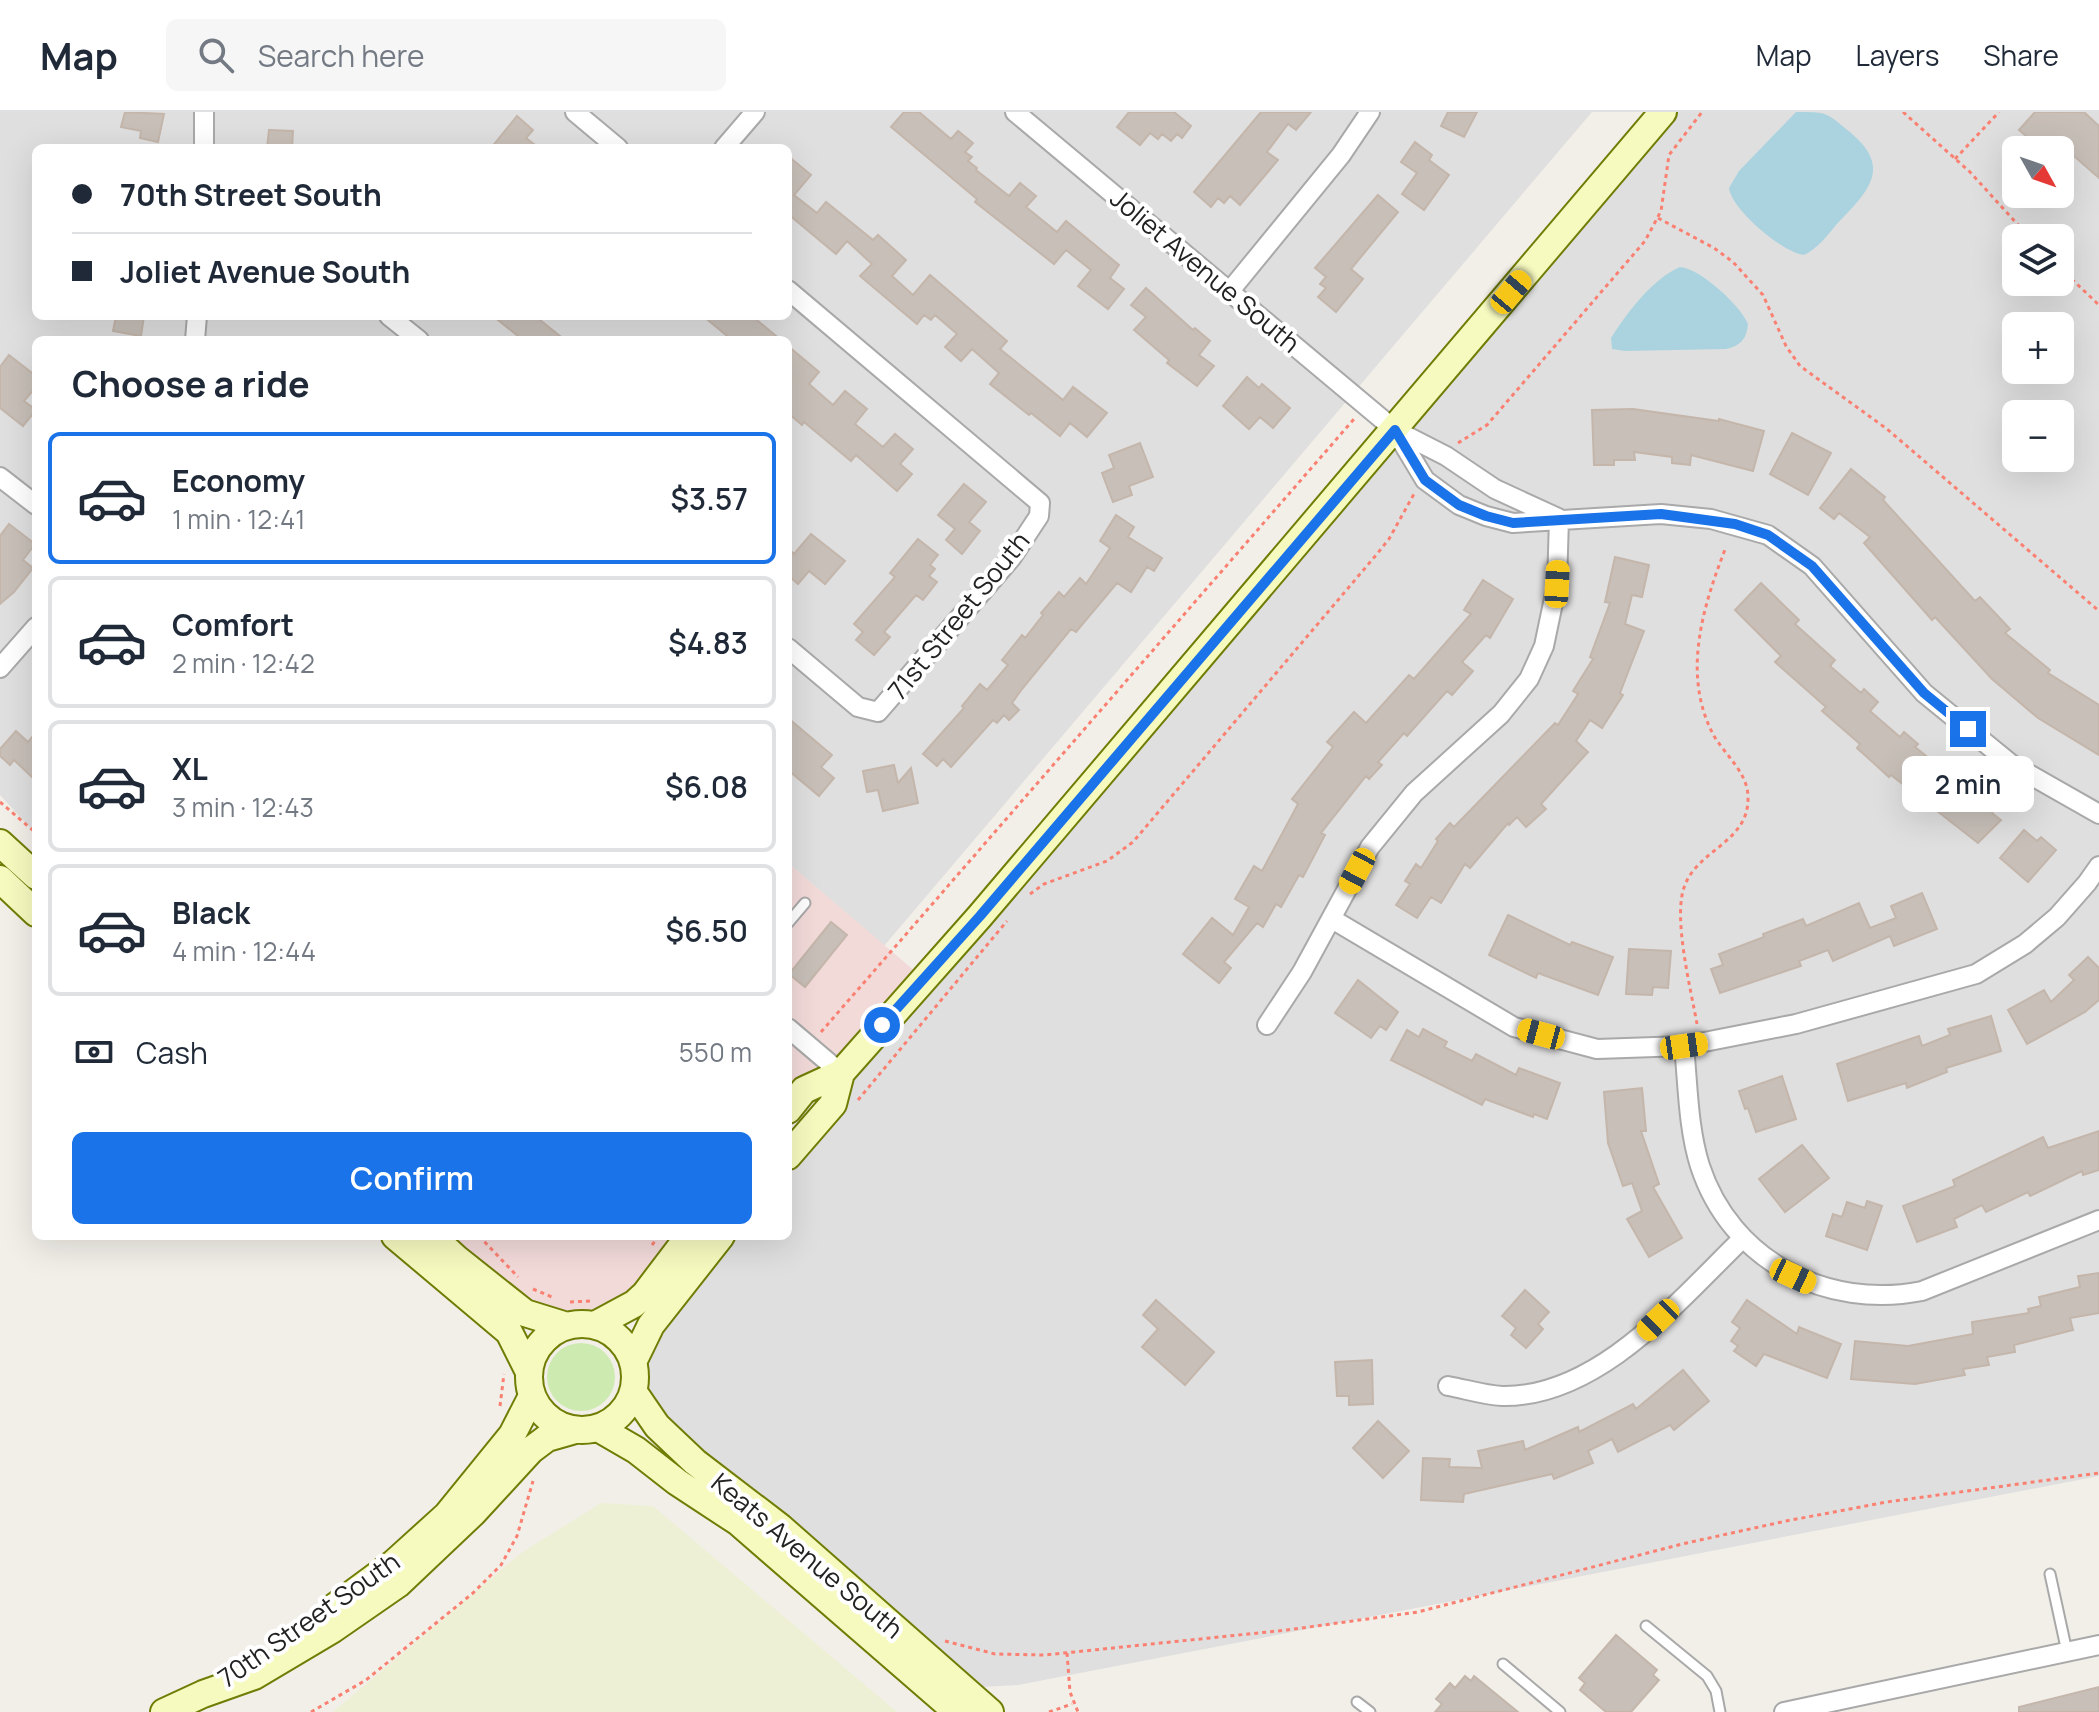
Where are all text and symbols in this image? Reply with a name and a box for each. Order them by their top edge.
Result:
search box [166,19,726,91]
text: Map [40,29,118,81]
icon: search [194,33,238,77]
text: Search here [258,35,425,76]
text: Map [1756,36,1812,74]
text: Layers [1856,36,1939,74]
text: Share [1983,36,2059,74]
north arrow [2002,136,2074,208]
map controls [2002,136,2074,472]
text: 70th Street South [120,174,382,215]
street label: Joliet Avenue South [1103,180,1308,360]
button: layers [2002,224,2074,296]
text: Joliet Avenue South [120,251,410,292]
car [1486,266,1536,318]
button: + [2002,312,2074,384]
text: Choose a ride [72,359,310,408]
button: − [2002,400,2074,472]
text: Economy [172,460,305,501]
icon: car [76,462,148,534]
text: $3.57 [671,478,748,519]
text: 1 min · 12:41 [172,501,305,537]
street label: 71st Street South [879,524,1037,707]
car [1544,559,1570,609]
text: Comfort [172,604,294,645]
icon: car [76,606,148,678]
text: $4.83 [668,622,748,663]
text: 2 min · 12:42 [172,645,315,681]
route end [1950,711,1986,747]
text: XL [172,748,208,789]
icon: car [76,750,148,822]
callout: 2 min [1902,757,2034,813]
text: $6.08 [665,766,748,807]
text: 2 min [1935,766,2001,802]
text: 3 min · 12:43 [172,789,314,825]
car [1335,844,1379,898]
text: Black [172,892,250,933]
icon: car [76,894,148,966]
text: $6.50 [666,910,748,951]
text: 4 min · 12:44 [172,933,316,969]
route start [864,1007,900,1043]
car [1515,1016,1567,1052]
icon: cash [72,1030,116,1074]
car [1659,1031,1709,1061]
text: Cash [136,1032,208,1073]
text: 550 m [679,1034,752,1070]
button: Confirm [72,1132,752,1224]
car [1766,1255,1820,1297]
car [1632,1295,1684,1345]
street label: Keats Avenue South [704,1464,911,1646]
street label: 70th Street South [210,1543,407,1695]

